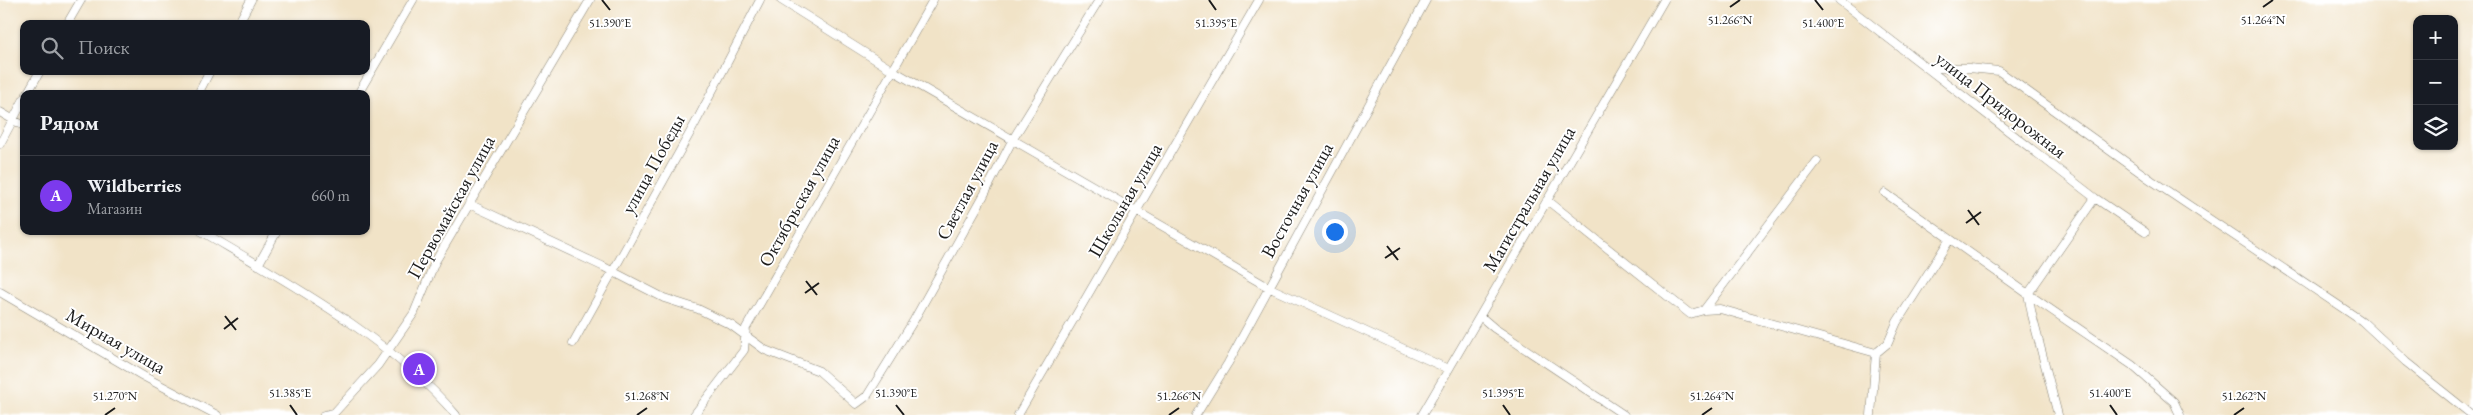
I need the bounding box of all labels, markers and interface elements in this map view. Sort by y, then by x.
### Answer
text: 51.266°N [1708,12,1753,28]
text: 51.264°N [2241,12,2286,28]
text: 51.390°E [589,15,631,31]
text: 51.395°E [1195,15,1237,31]
text: 51.400°E [1802,15,1844,31]
map controls [2413,15,2458,150]
button: + [2413,15,2458,60]
search box [20,20,370,75]
icon: search [38,34,66,62]
text: Поиск [78,35,130,60]
street label: улица Придорожная [1930,46,2072,164]
button: − [2413,60,2458,105]
button: layers [2413,105,2458,150]
text: Рядом [40,109,99,136]
street label: улица Победы [615,110,691,218]
street label: Магистральная улица [1477,121,1581,276]
street label: Первомайская улица [401,130,501,283]
street label: Октябрьская улица [753,131,846,271]
street label: Светлая улица [930,135,1004,244]
street label: Школьная улица [1082,138,1168,262]
street label: Восточная улица [1255,138,1339,262]
text: Wildberries [87,173,181,198]
text: A [50,185,62,206]
text: 660 m [311,185,350,206]
text: Магазин [87,198,142,219]
your location [1322,219,1348,245]
street label: Мирная улица [62,302,171,380]
pin: A [403,350,435,388]
text: 51.385°E [269,385,311,401]
text: 51.390°E [875,385,917,401]
text: 51.395°E [1482,385,1524,401]
text: 51.400°E [2089,385,2131,401]
text: 51.270°N [93,388,138,404]
text: 51.268°N [625,388,670,404]
text: 51.266°N [1157,388,1202,404]
text: 51.264°N [1690,388,1735,404]
text: 51.262°N [2222,388,2267,404]

